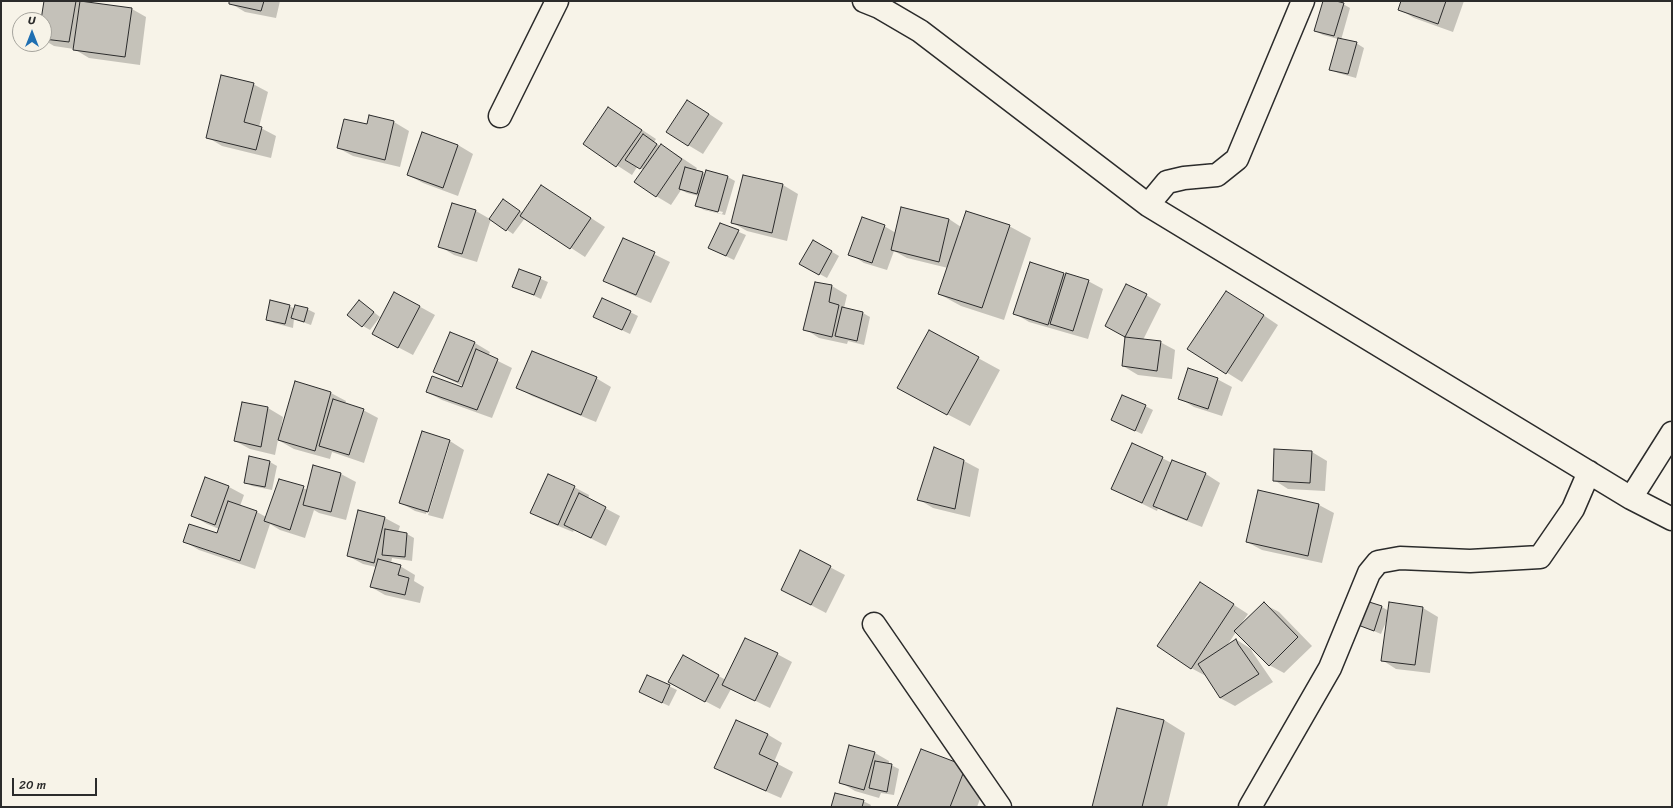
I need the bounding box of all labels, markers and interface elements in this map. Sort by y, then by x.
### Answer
text: U [28,11,36,30]
north arrow [12,12,52,52]
scale bar [14,770,99,796]
text: 20 m [19,774,46,796]

